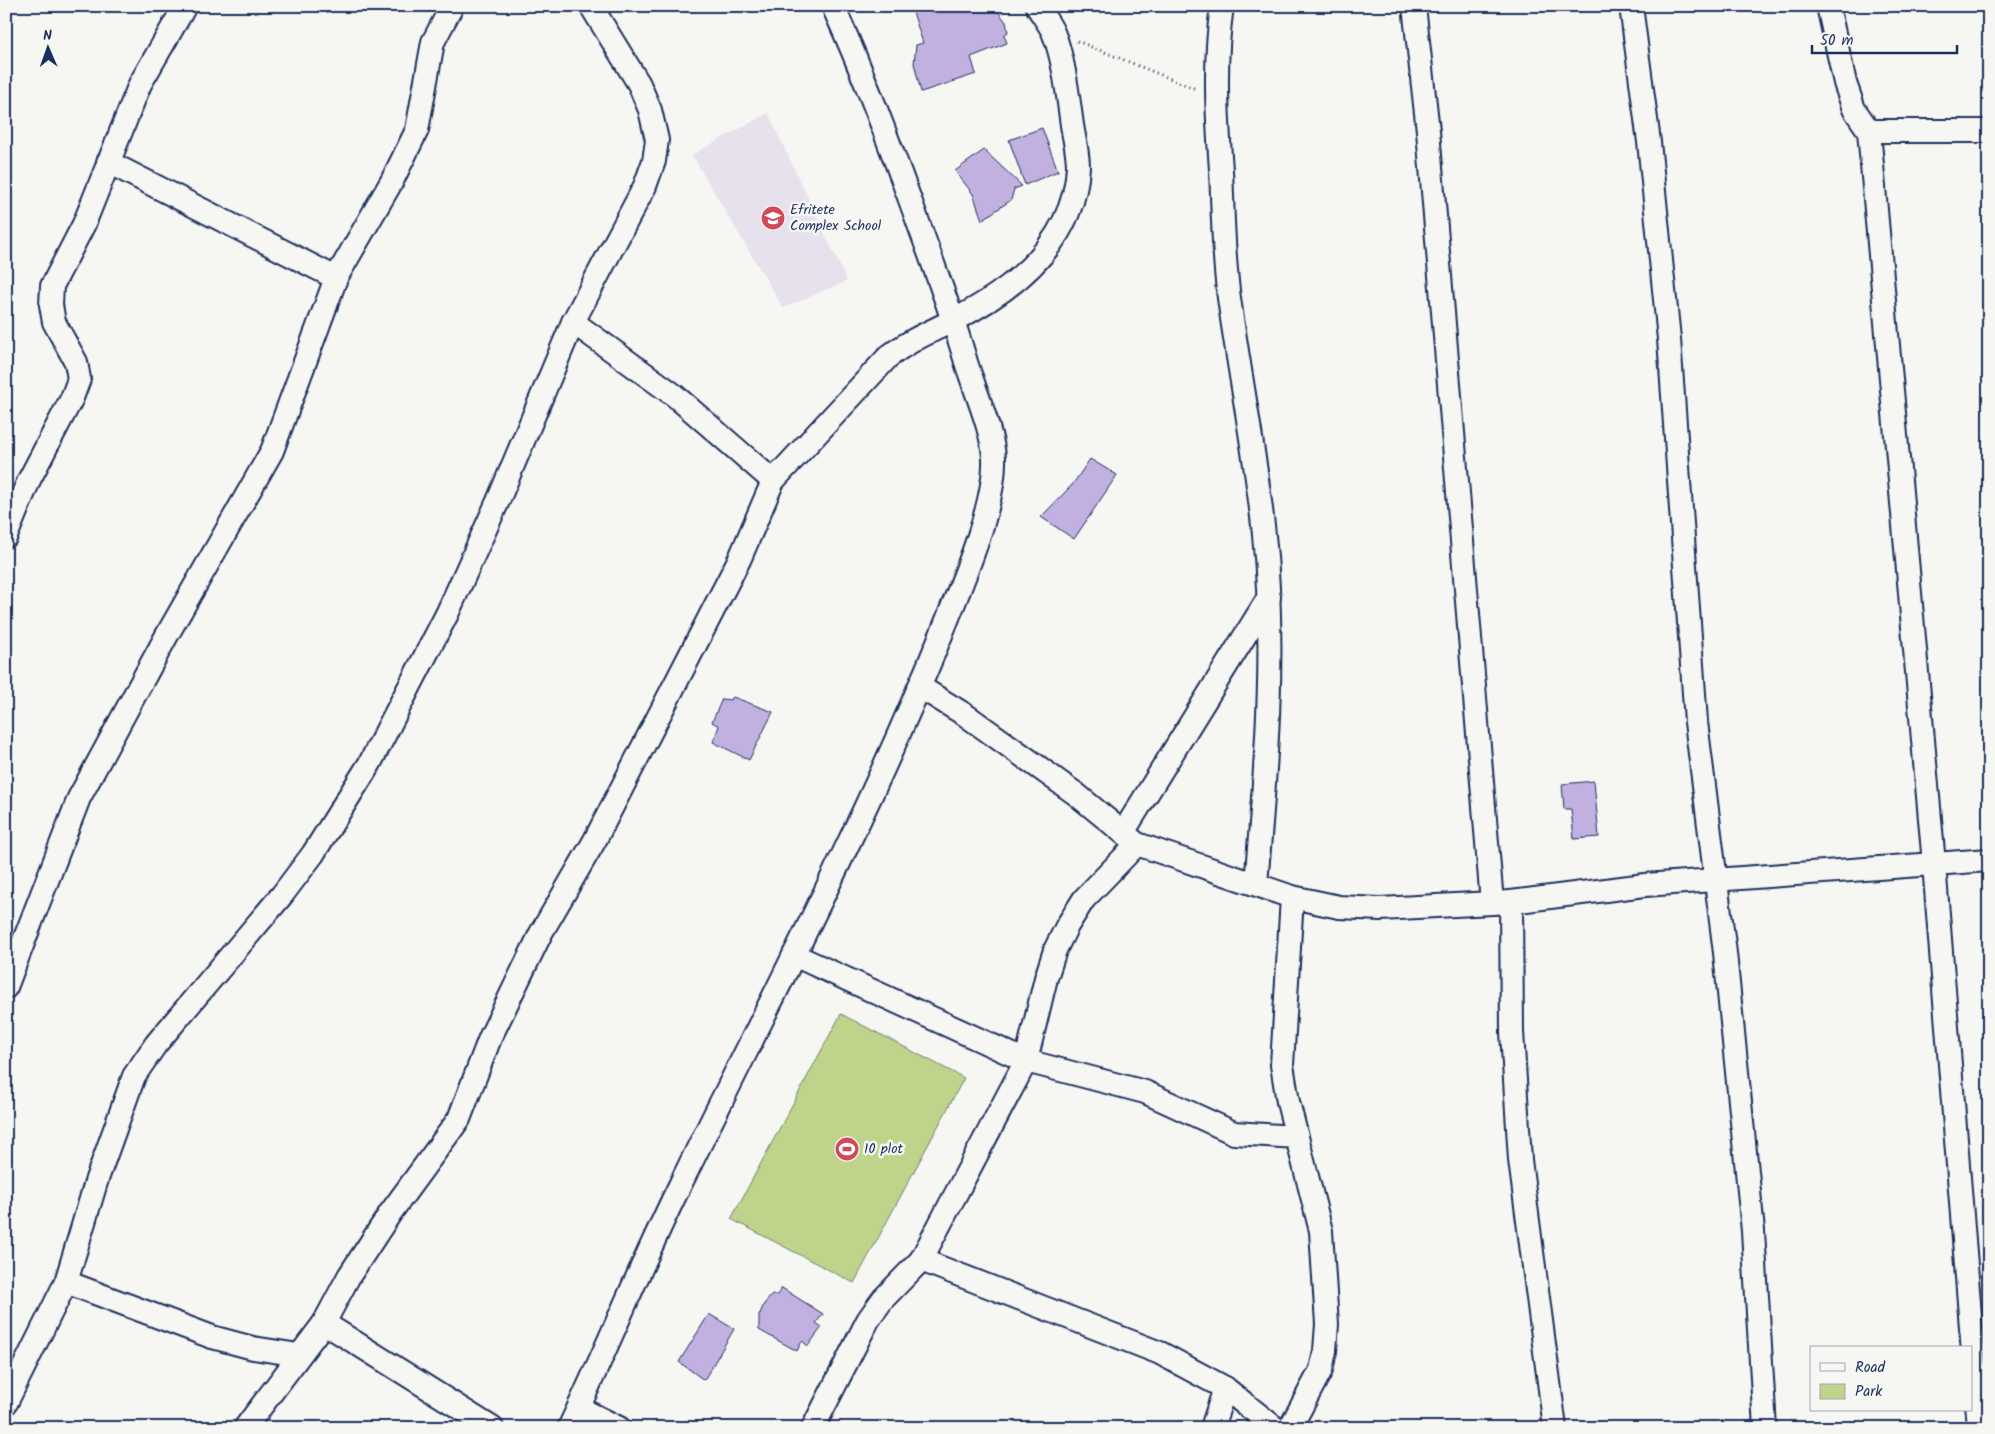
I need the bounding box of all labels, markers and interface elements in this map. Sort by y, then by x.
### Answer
north arrow [22,22,72,72]
scale bar [1812,22,1958,54]
text: N [43,25,53,47]
text: 50 m [1820,29,1854,53]
place label: Efritete Complex School [790,199,882,237]
school or university icon: Efritete Complex School [760,205,786,231]
sports icon: 10 plot [834,1136,860,1162]
place label: 10 plot [864,1138,903,1160]
legend [1810,1346,1972,1412]
text: Road [1855,1356,1886,1380]
text: Park [1855,1380,1883,1404]

